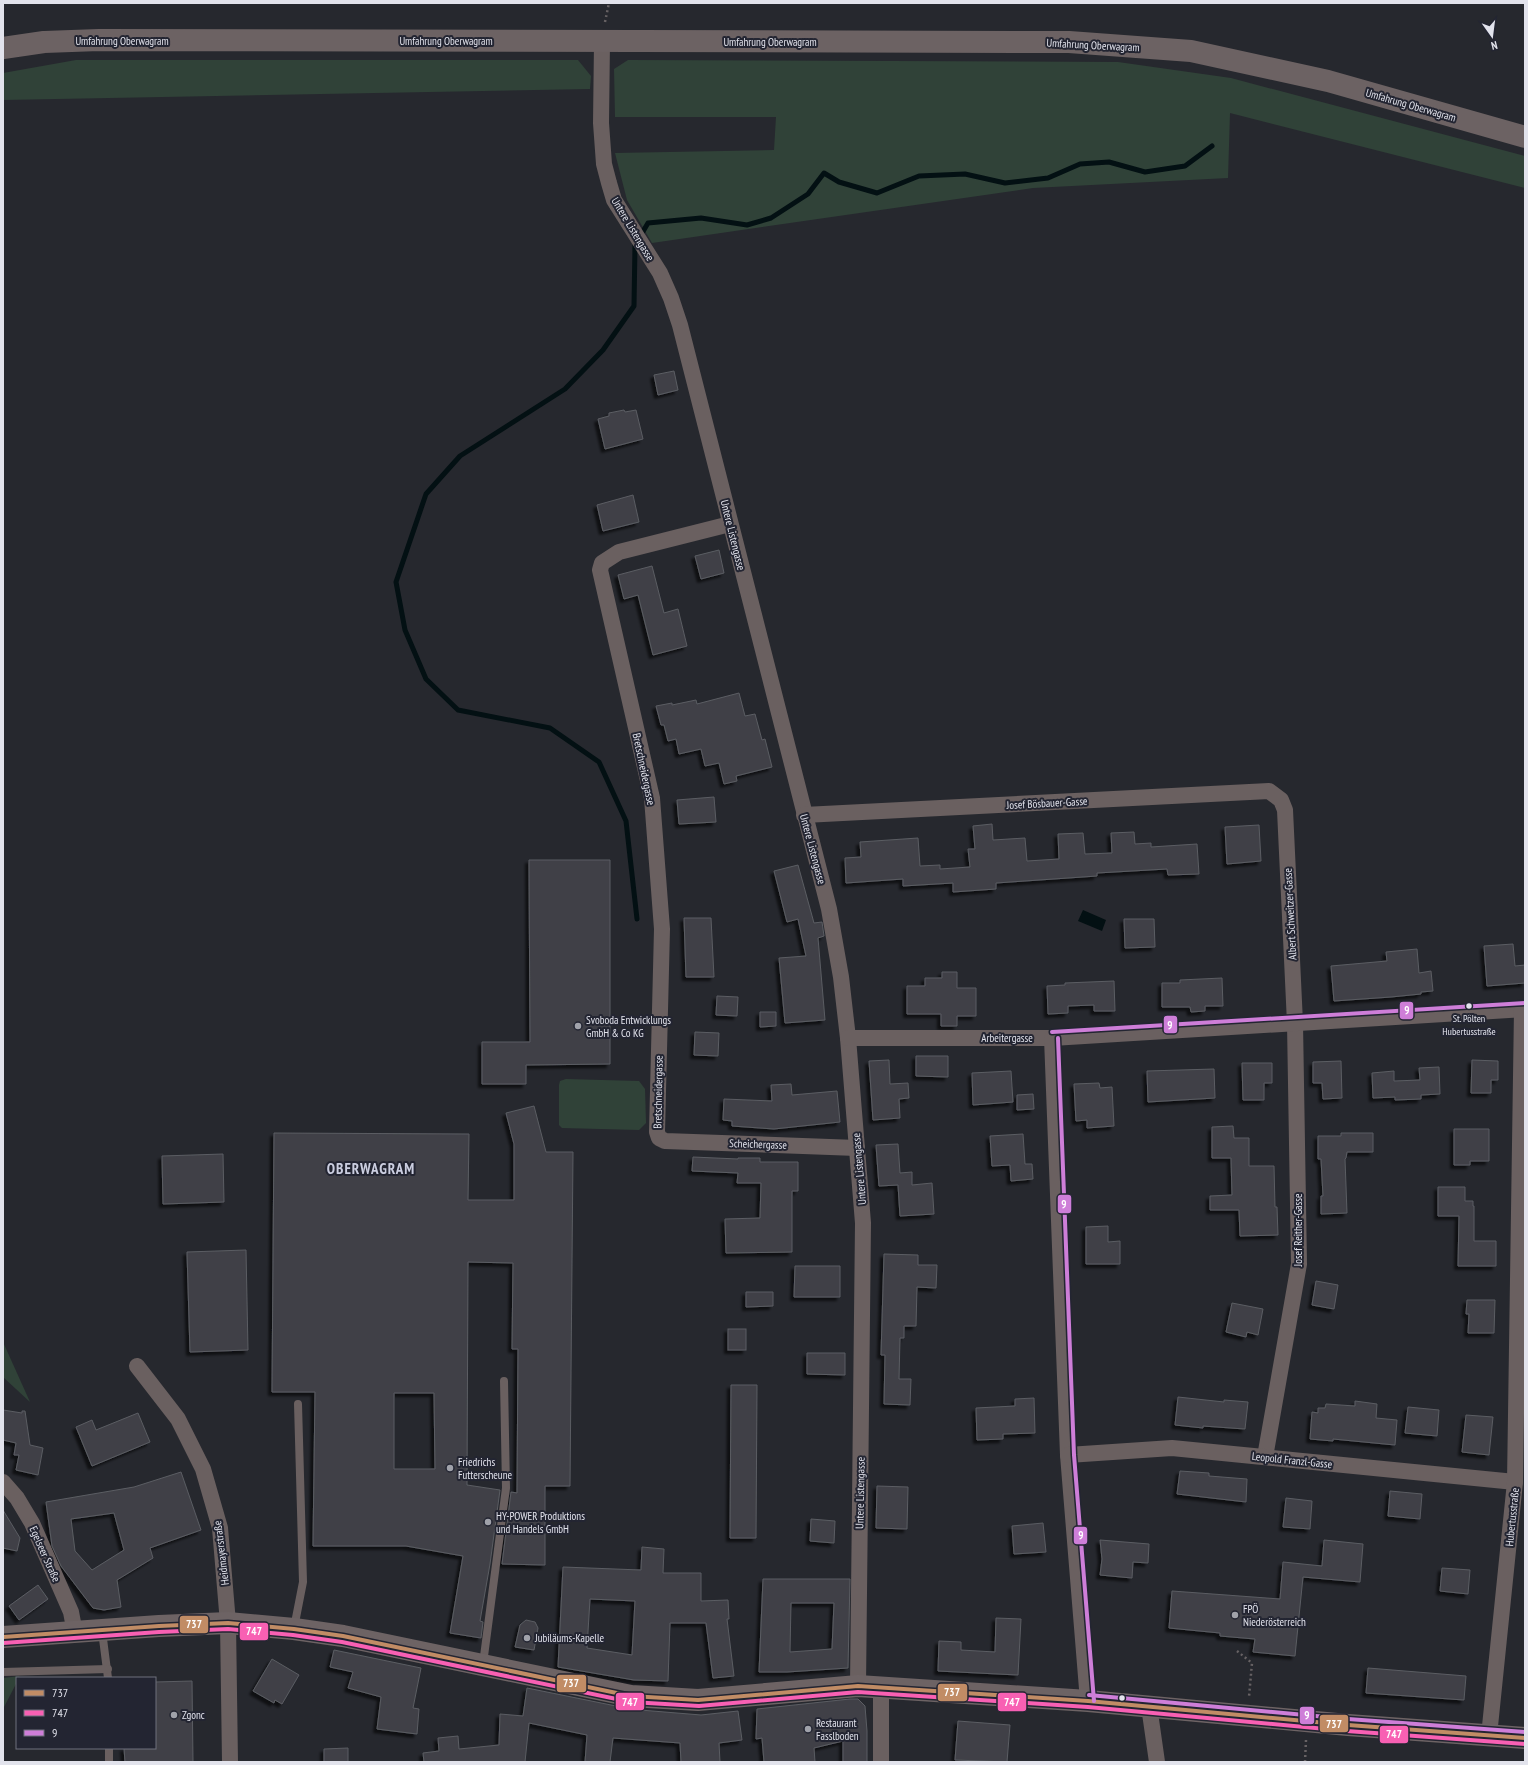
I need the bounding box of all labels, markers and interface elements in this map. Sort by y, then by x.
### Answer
north arrow [1472,16,1512,56]
street label: Umfahrung Oberwagram [75,34,169,48]
street label: Umfahrung Oberwagram [399,34,493,48]
street label: Umfahrung Oberwagram [723,35,817,49]
street label: Umfahrung Oberwagram [1046,36,1140,54]
text: N [1490,38,1499,53]
street label: Umfahrung Oberwagram [1364,85,1458,125]
street label: Untere Listengasse [608,195,658,264]
street label: Untere Listengasse [717,498,749,572]
street label: Bretschneidergasse [630,732,659,807]
street label: Josef Bösbauer-Gasse [1005,794,1088,812]
street label: Untere Listengasse [797,812,829,886]
street label: Albert Schweitzer-Gasse [1281,867,1299,960]
line badge: 9 [1399,1001,1414,1020]
marker: St. Pölten Hubertusstraße [1464,1001,1474,1011]
text: 9 [1404,1003,1410,1017]
place label: St. Pölten Hubertusstraße [1442,1012,1496,1038]
place label: Svoboda Entwicklungs GmbH & Co KG [586,1013,671,1040]
line badge: 9 [1163,1015,1178,1034]
text: 9 [1167,1018,1173,1032]
marker: Svoboda Entwicklungs GmbH & Co KG [573,1021,583,1031]
street label: Arbeitergasse [981,1031,1033,1045]
street label: Bretschneidergasse [650,1055,666,1129]
street label: Untere Listengasse [849,1132,869,1205]
street label: Scheichergasse [729,1136,788,1152]
district label: OBERWAGRAM [327,1159,415,1178]
street label: Josef Reither-Gasse [1291,1193,1305,1268]
line badge: 9 [1057,1194,1072,1214]
text: 9 [1061,1197,1067,1211]
street label: Leopold Franzl-Gasse [1251,1449,1333,1471]
place label: Friedrichs Futterscheune [458,1455,512,1482]
street label: Untere Listengasse [852,1456,868,1529]
marker: Friedrichs Futterscheune [445,1463,455,1473]
street label: Hubertusstraße [1502,1487,1522,1547]
place label: HY-POWER Produktions und Handels GmbH [496,1509,585,1536]
marker: HY-POWER Produktions und Handels GmbH [483,1517,493,1527]
street label: Heidmayerstraße [210,1519,232,1586]
street label: Egelseer Straße [26,1524,64,1585]
line badge: 9 [1073,1526,1088,1545]
text: 9 [1078,1528,1084,1542]
place label: FPÖ Niederösterreich [1243,1602,1306,1629]
marker: FPÖ Niederösterreich [1230,1610,1240,1620]
line badge: 737 [179,1615,209,1634]
text: 737 [186,1617,202,1631]
line badge: 747 [239,1622,269,1641]
text: 747 [246,1624,262,1638]
place label: Jubiläums-Kapelle [534,1631,604,1645]
marker: Jubiläums-Kapelle [522,1633,532,1643]
line badge: 737 [556,1674,587,1693]
text: 737 [563,1676,579,1690]
legend [16,1677,156,1749]
line badge: 737 [937,1683,968,1702]
text: 737 [52,1685,68,1700]
text: 737 [944,1685,960,1699]
line badge: 747 [615,1692,645,1711]
line badge: 747 [997,1692,1027,1712]
unlabelled marker [1117,1693,1127,1703]
text: 747 [622,1695,638,1709]
text: 747 [1004,1695,1020,1709]
text: 747 [52,1705,68,1720]
line badge: 9 [1299,1706,1315,1725]
place label: Zgonc [182,1708,205,1722]
text: 9 [1304,1708,1310,1722]
marker: Zgonc [169,1710,179,1720]
line badge: 737 [1319,1714,1349,1733]
place label: Restaurant Fasslboden [816,1716,859,1743]
text: 737 [1326,1717,1342,1731]
marker: Restaurant Fasslboden [803,1724,813,1734]
text: 9 [52,1725,57,1740]
line badge: 747 [1379,1725,1409,1744]
text: 747 [1386,1727,1402,1741]

